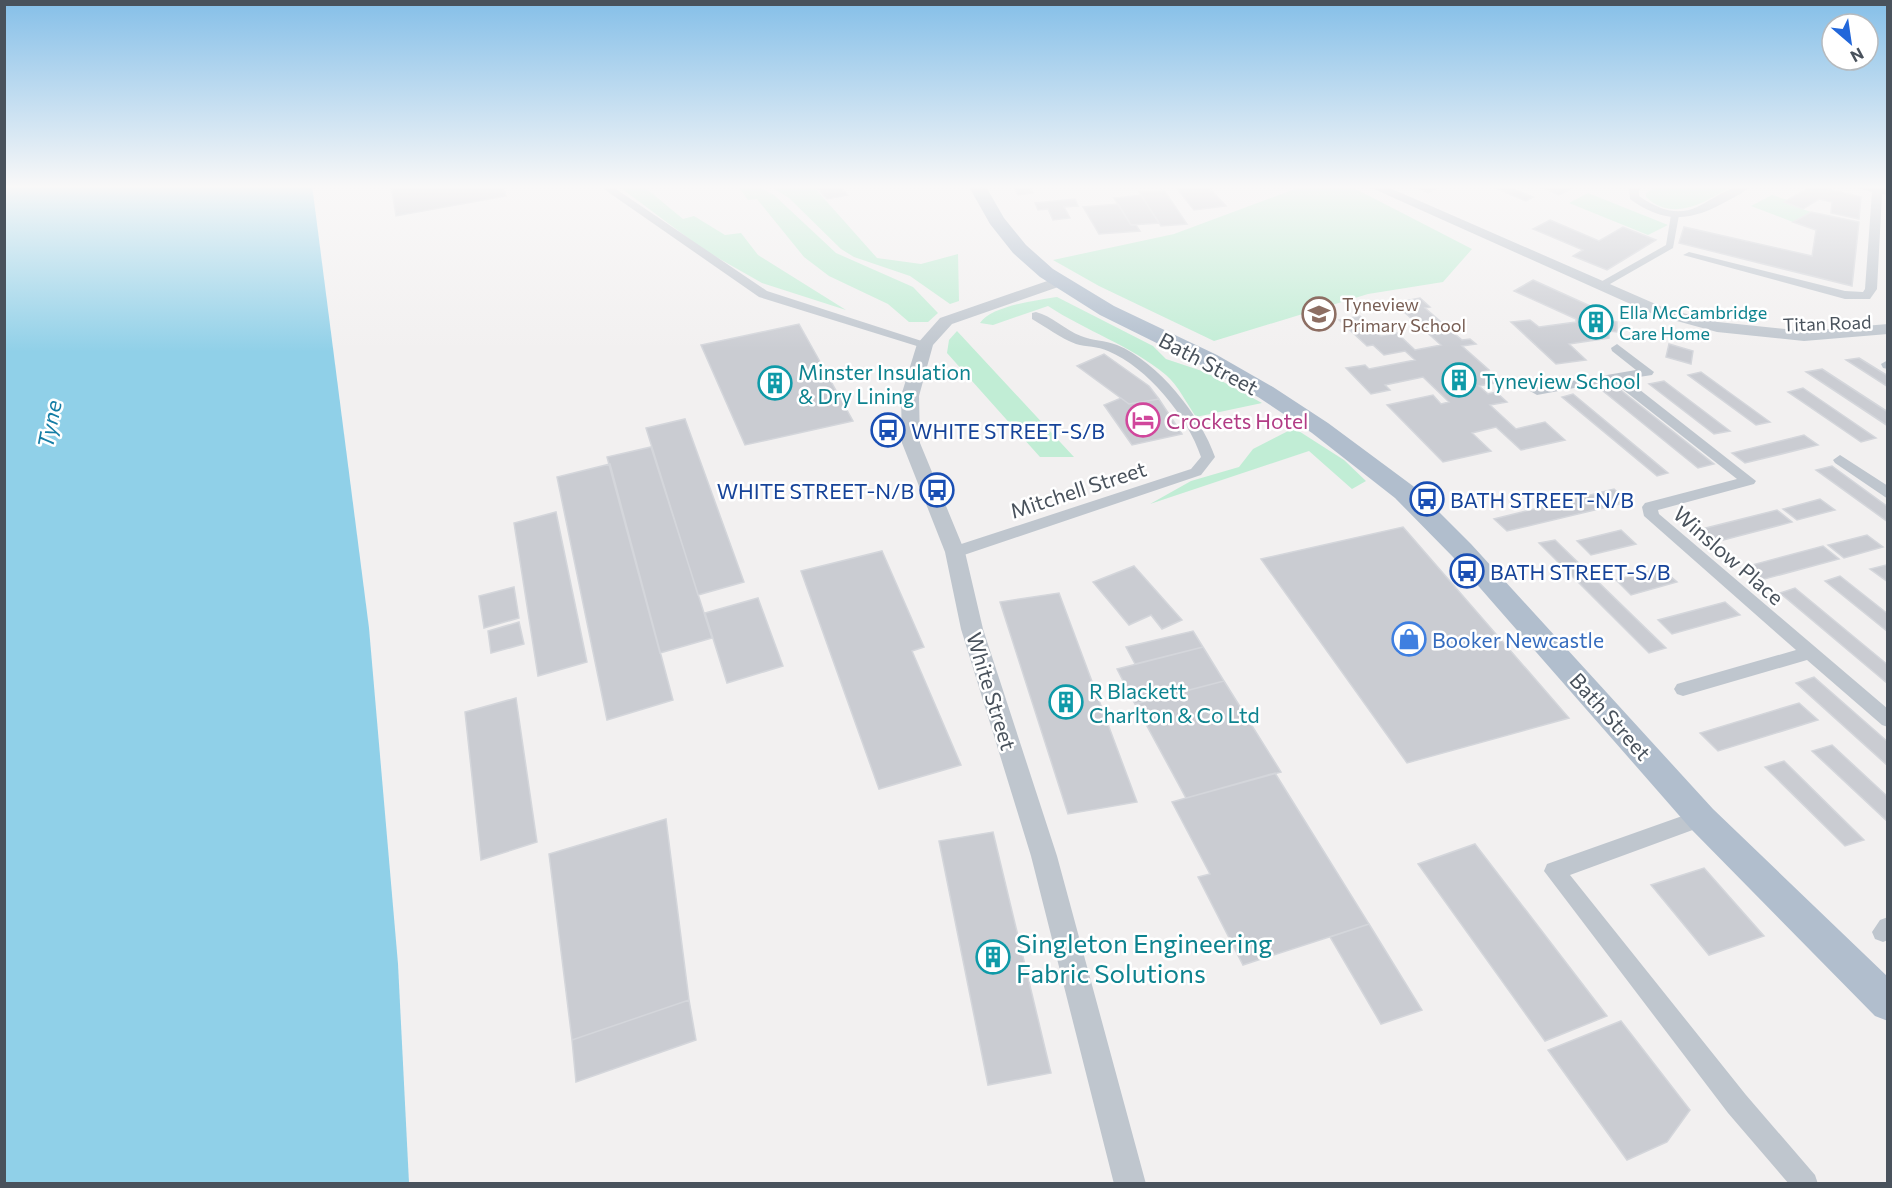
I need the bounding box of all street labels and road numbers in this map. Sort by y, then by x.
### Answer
street label: Titan Road [1782,310,1872,336]
street label: Bath Street [1155,326,1263,400]
street label: Mitchell Street [1007,455,1149,523]
street label: Winslow Place [1669,500,1789,610]
street label: White Street [962,629,1022,753]
street label: Bath Street [1565,667,1657,765]

